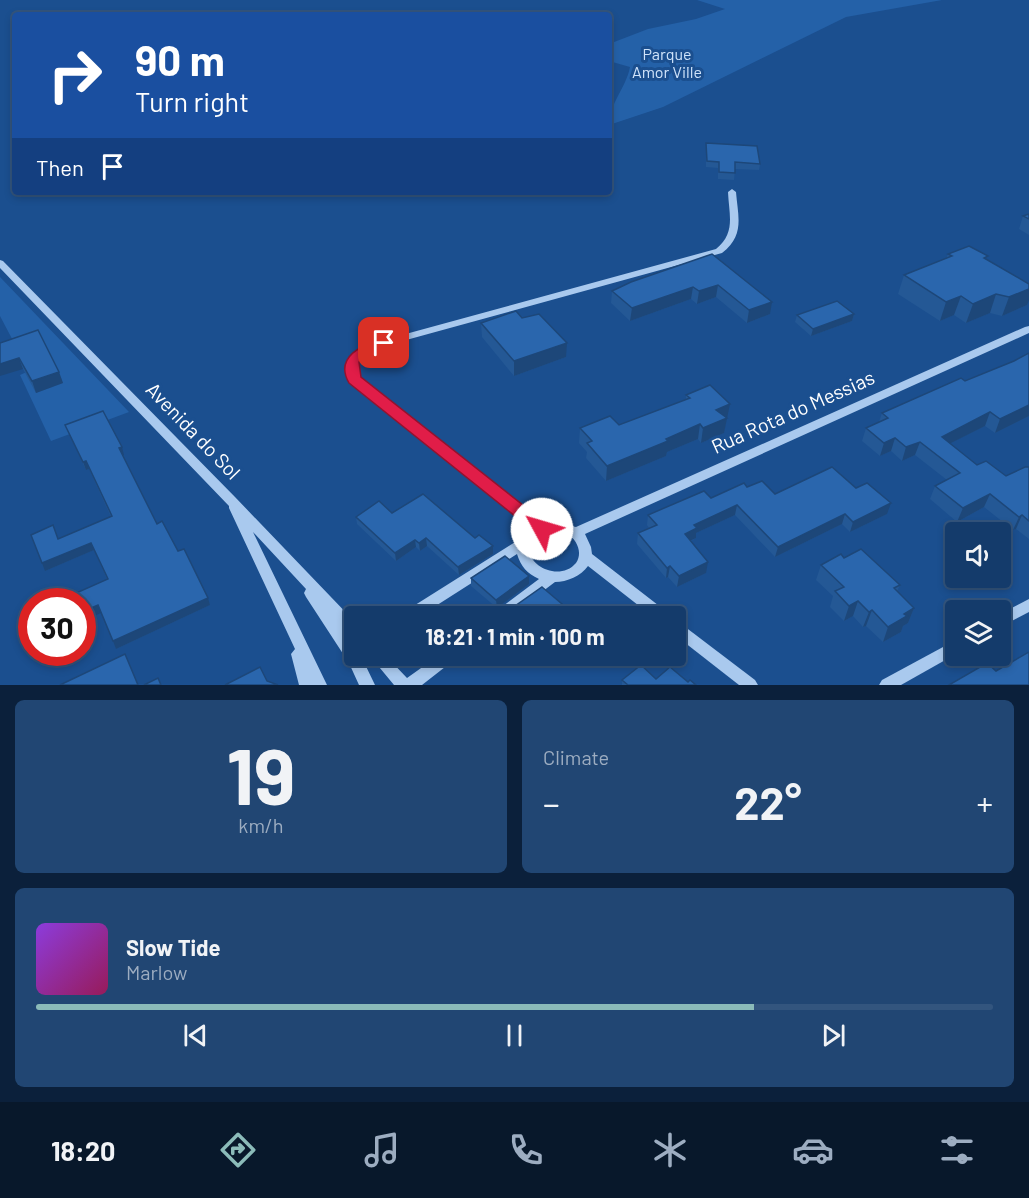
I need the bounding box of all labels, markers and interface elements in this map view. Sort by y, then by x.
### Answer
text: 90 m [135,34,225,84]
icon: right [36,36,114,114]
park label: Parque Amor Ville [632,44,702,81]
text: Turn right [135,85,249,117]
icon: arrive [96,150,129,183]
text: Then [36,154,84,180]
pin [358,317,409,368]
icon: arrive [367,326,400,359]
street label: Rua Rota do Messias [707,364,878,458]
street label: Avenida do Sol [142,377,246,484]
position arrow [510,497,574,561]
map controls [945,522,1011,666]
button: sound [945,522,1011,588]
speed limit sign: 30 [18,588,96,666]
button: layers [945,600,1011,666]
text: 18:21 · 1 min · 100 m [425,623,605,649]
text: 19 [226,727,296,821]
text: Climate [543,745,609,769]
text: 22° [734,775,802,829]
text: − [543,783,560,823]
text: + [976,783,993,823]
text: km/h [238,813,284,837]
text: Slow Tide [126,934,221,960]
text: Marlow [126,960,187,984]
icon: previous [179,1019,212,1052]
icon: pause [498,1019,531,1052]
icon: next [817,1019,850,1052]
icon: directions [217,1129,259,1171]
icon: music [361,1129,403,1171]
icon: phone [505,1129,547,1171]
icon: climate [649,1129,691,1171]
icon: car [792,1129,834,1171]
icon: filters [936,1129,978,1171]
text: 18:20 [51,1134,115,1166]

